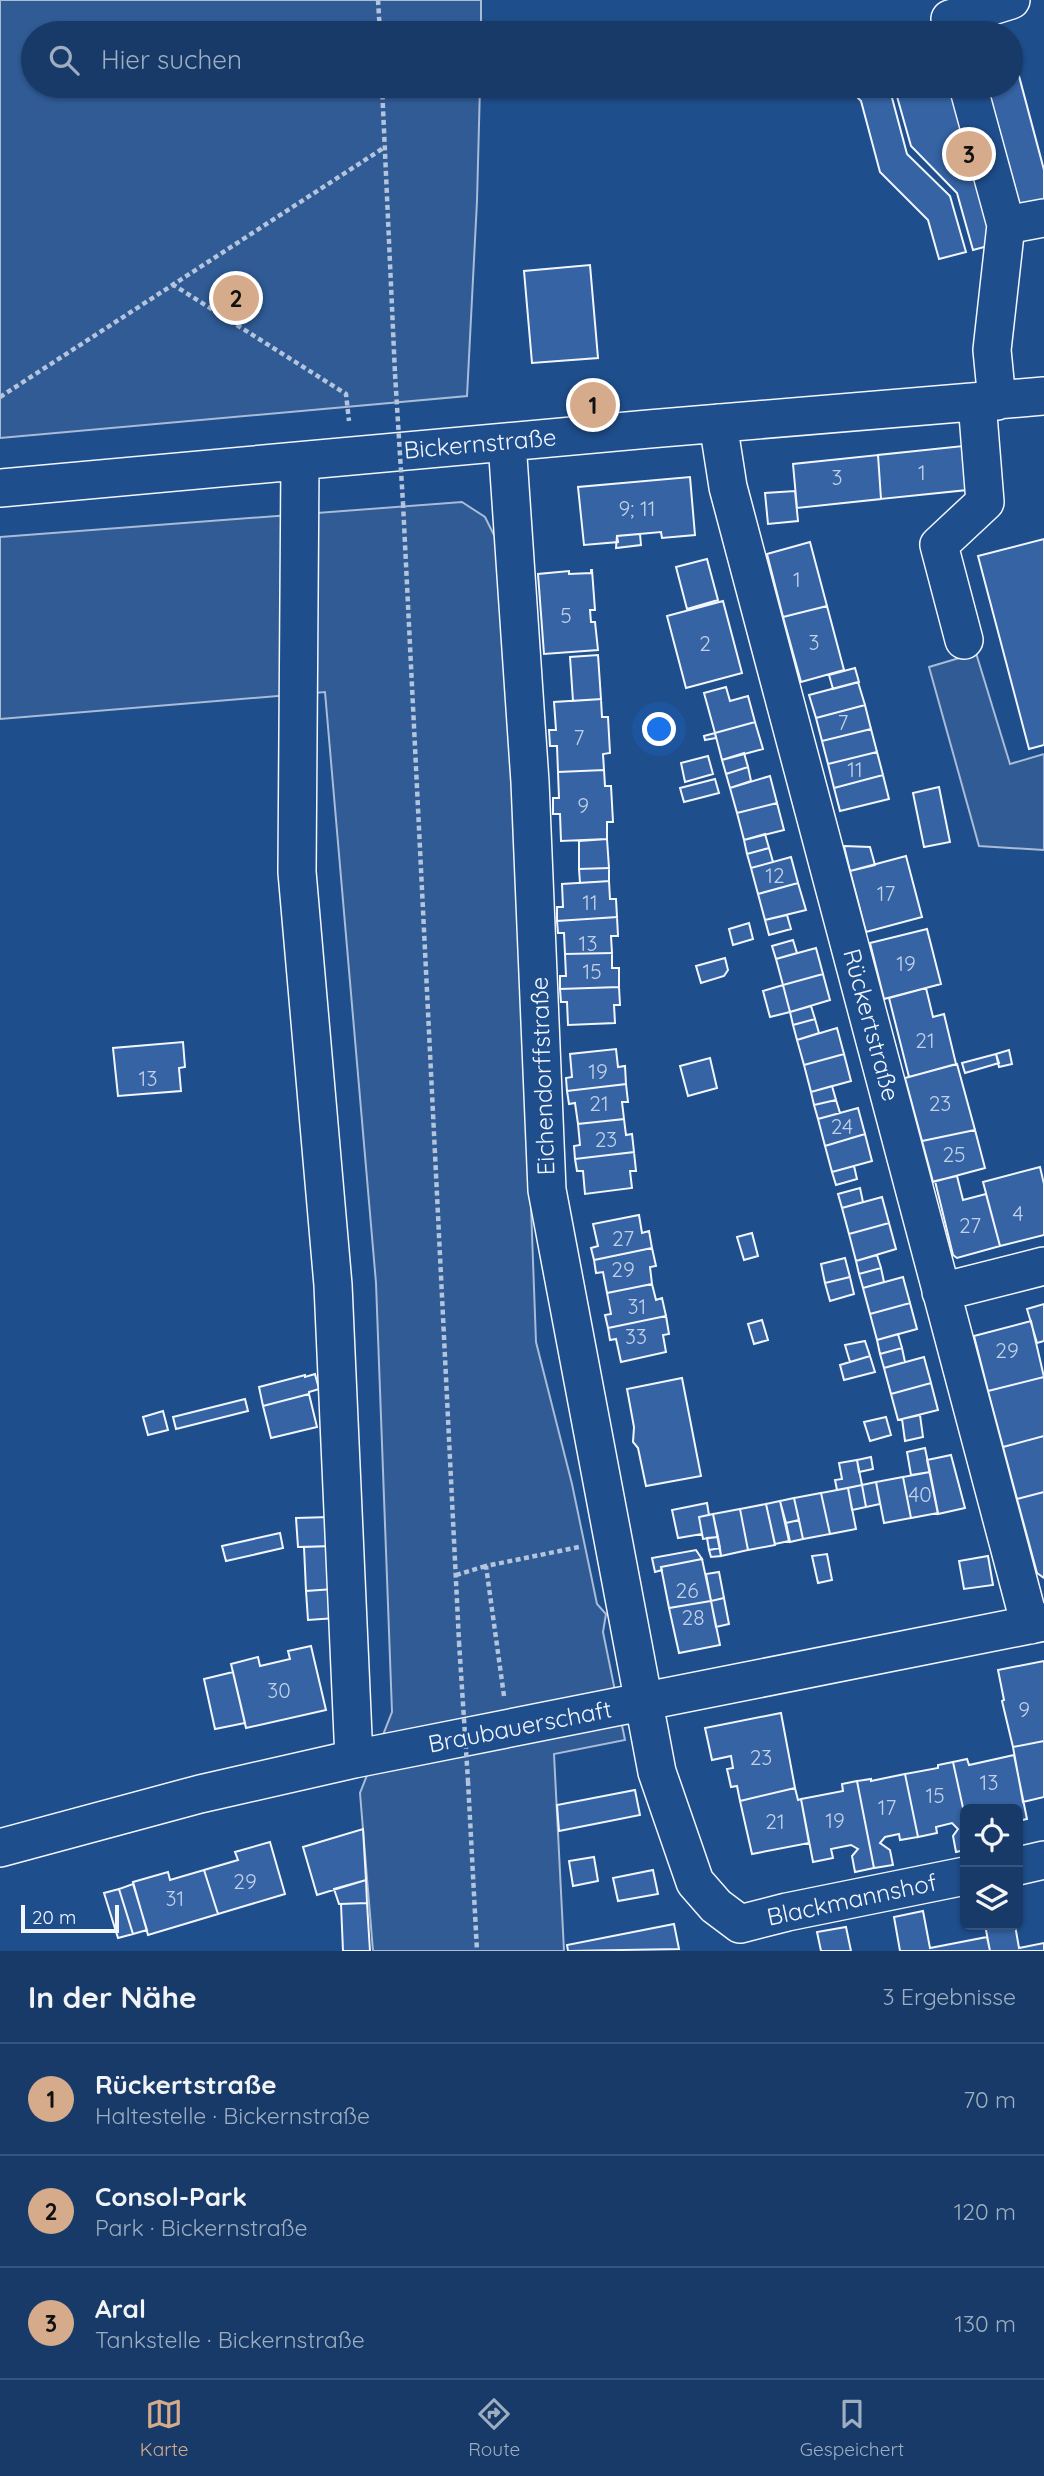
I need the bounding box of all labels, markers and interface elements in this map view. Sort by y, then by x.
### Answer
search box [21,21,1023,98]
icon: search [45,41,83,79]
text: Hier suchen [101,43,242,76]
pin: 3 [946,128,992,180]
pin: 2 [213,272,259,324]
pin: 1 [570,379,616,431]
street label: Bickernstraße [402,421,558,465]
house number: 1 [918,459,926,485]
house number: 3 [831,464,843,490]
house number: 9; 11 [618,495,656,521]
house number: 1 [793,566,801,592]
house number: 5 [560,602,572,628]
house number: 3 [808,629,820,655]
house number: 2 [699,630,711,656]
house number: 7 [838,709,849,735]
your location [642,712,676,746]
house number: 7 [574,724,585,750]
house number: 11 [847,756,863,782]
house number: 9 [577,792,589,818]
house number: 12 [765,862,785,888]
house number: 17 [877,880,895,906]
house number: 11 [582,889,598,915]
house number: 13 [579,930,597,956]
street label: Rückertstraße [837,945,907,1104]
house number: 19 [896,950,916,976]
house number: 15 [582,958,602,984]
street label: Eichendorffstraße [524,976,560,1176]
house number: 21 [915,1027,935,1053]
house number: 19 [588,1058,608,1084]
house number: 13 [139,1065,157,1091]
house number: 21 [589,1090,609,1116]
house number: 23 [929,1090,951,1116]
house number: 24 [831,1113,853,1139]
house number: 23 [595,1126,617,1152]
house number: 25 [942,1141,966,1167]
house number: 4 [1012,1200,1024,1226]
house number: 27 [959,1212,981,1238]
house number: 27 [612,1225,634,1251]
house number: 29 [611,1256,635,1282]
house number: 31 [628,1293,646,1319]
house number: 33 [625,1323,647,1349]
house number: 29 [995,1337,1019,1363]
house number: 40 [908,1481,932,1507]
house number: 26 [676,1577,698,1603]
house number: 28 [682,1604,704,1630]
house number: 30 [267,1677,291,1703]
street label: Braubauerschaft [425,1693,614,1759]
house number: 9 [1018,1696,1030,1722]
house number: 23 [750,1744,772,1770]
house number: 13 [980,1769,998,1795]
house number: 15 [925,1782,945,1808]
house number: 17 [878,1794,896,1820]
map controls [960,1804,1023,1930]
button: locate [960,1804,1023,1867]
house number: 19 [825,1807,845,1833]
house number: 21 [765,1808,785,1834]
street label: Blackmannshof [764,1866,940,1932]
button: layers [960,1867,1023,1930]
house number: 29 [233,1868,257,1894]
house number: 31 [166,1885,184,1911]
scale bar [21,1902,119,1934]
text: 20 m [32,1905,76,1929]
text: In der Nähe [28,1978,197,2016]
text: 3 Ergebnisse [882,1982,1016,2011]
text: Rückertstraße [95,2068,277,2101]
text: 1 [47,2085,55,2114]
text: 70 m [963,2085,1016,2114]
text: Haltestelle · Bickernstraße [95,2101,370,2130]
text: Consol-Park [95,2180,247,2213]
text: 2 [44,2197,58,2226]
text: 120 m [954,2197,1016,2226]
text: Park · Bickernstraße [95,2213,308,2242]
text: Aral [95,2292,146,2325]
text: 3 [45,2309,57,2338]
text: 130 m [954,2309,1016,2338]
text: Tankstelle · Bickernstraße [95,2325,365,2354]
tab: Karte [140,2395,189,2461]
tab: Route [468,2395,520,2461]
tab: Gespeichert [800,2395,904,2461]

